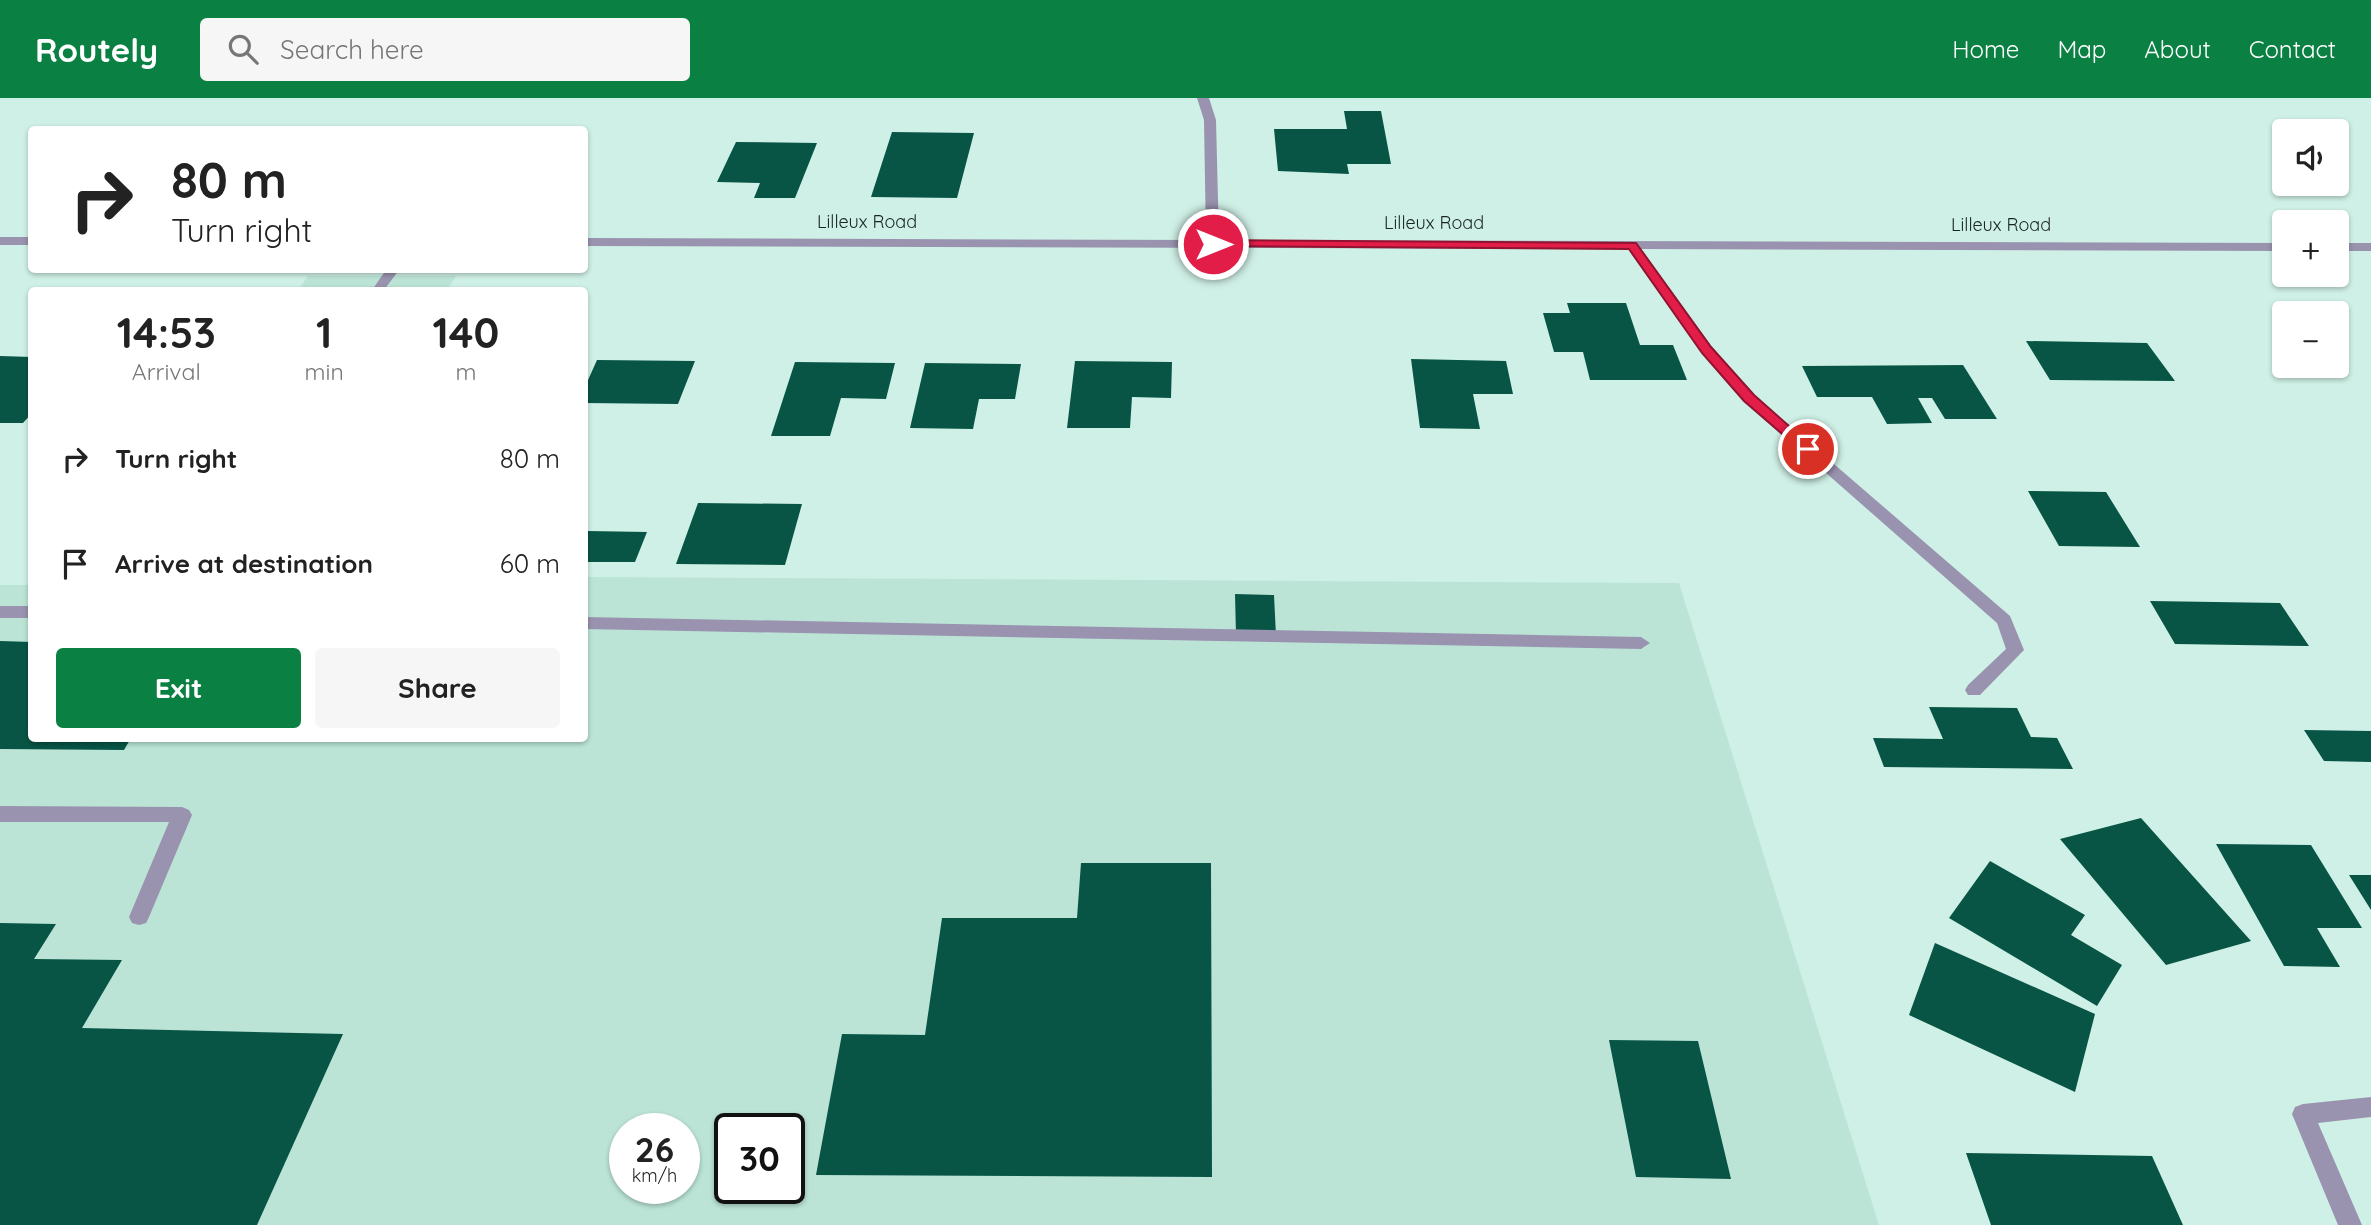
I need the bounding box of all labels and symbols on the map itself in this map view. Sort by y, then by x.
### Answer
position arrow [1176,207,1250,281]
street label: Lilleux Road [817,210,917,233]
street label: Lilleux Road [1384,211,1484,234]
street label: Lilleux Road [1951,213,2051,236]
pin [1778,419,1838,479]
speed limit sign: 30 [714,1113,805,1204]

